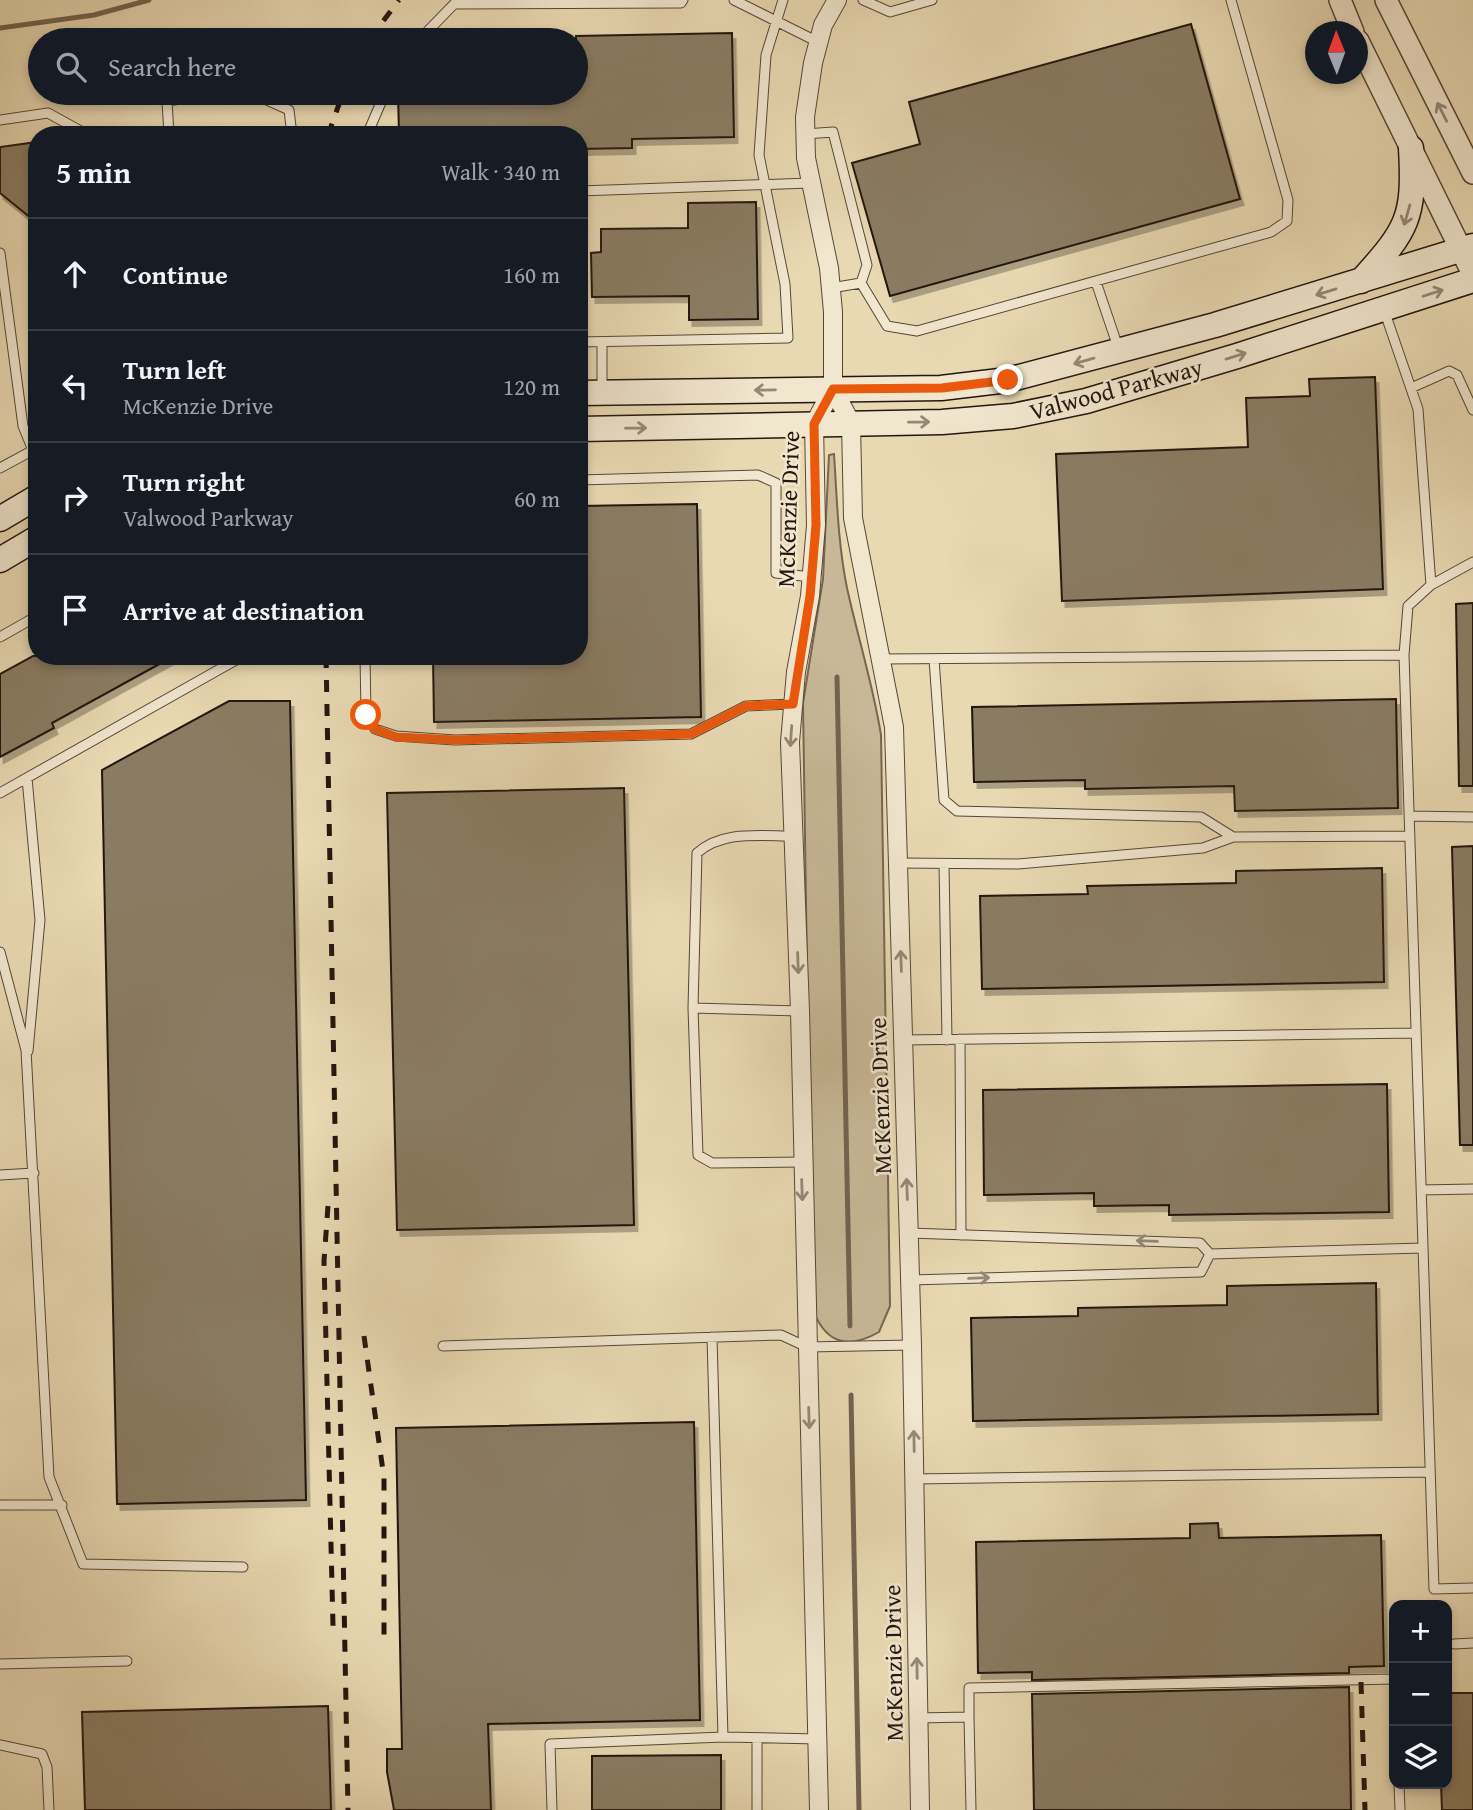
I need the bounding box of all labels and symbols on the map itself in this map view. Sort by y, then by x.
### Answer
north arrow [1305,21,1368,84]
one-way arrow [1435,102,1449,123]
one-way arrow [1400,203,1413,226]
one-way arrow [1315,286,1337,299]
one-way arrow [1421,286,1443,298]
street label: Valwood Parkway [1026,349,1207,429]
one-way arrow [1225,349,1247,362]
one-way arrow [1073,356,1095,369]
route end [992,364,1023,395]
one-way arrow [754,383,777,397]
one-way arrow [907,416,930,429]
one-way arrow [624,421,647,435]
street label: McKenzie Drive [768,430,808,588]
route start [350,699,381,730]
one-way arrow [784,724,797,747]
one-way arrow [894,950,907,973]
one-way arrow [791,951,804,974]
street label: McKenzie Drive [860,1017,900,1175]
one-way arrow [901,1178,914,1201]
one-way arrow [796,1179,809,1202]
one-way arrow [1136,1234,1159,1248]
one-way arrow [967,1272,990,1285]
one-way arrow [802,1406,816,1429]
one-way arrow [907,1430,920,1453]
street label: McKenzie Drive [874,1584,912,1742]
one-way arrow [911,1657,924,1680]

